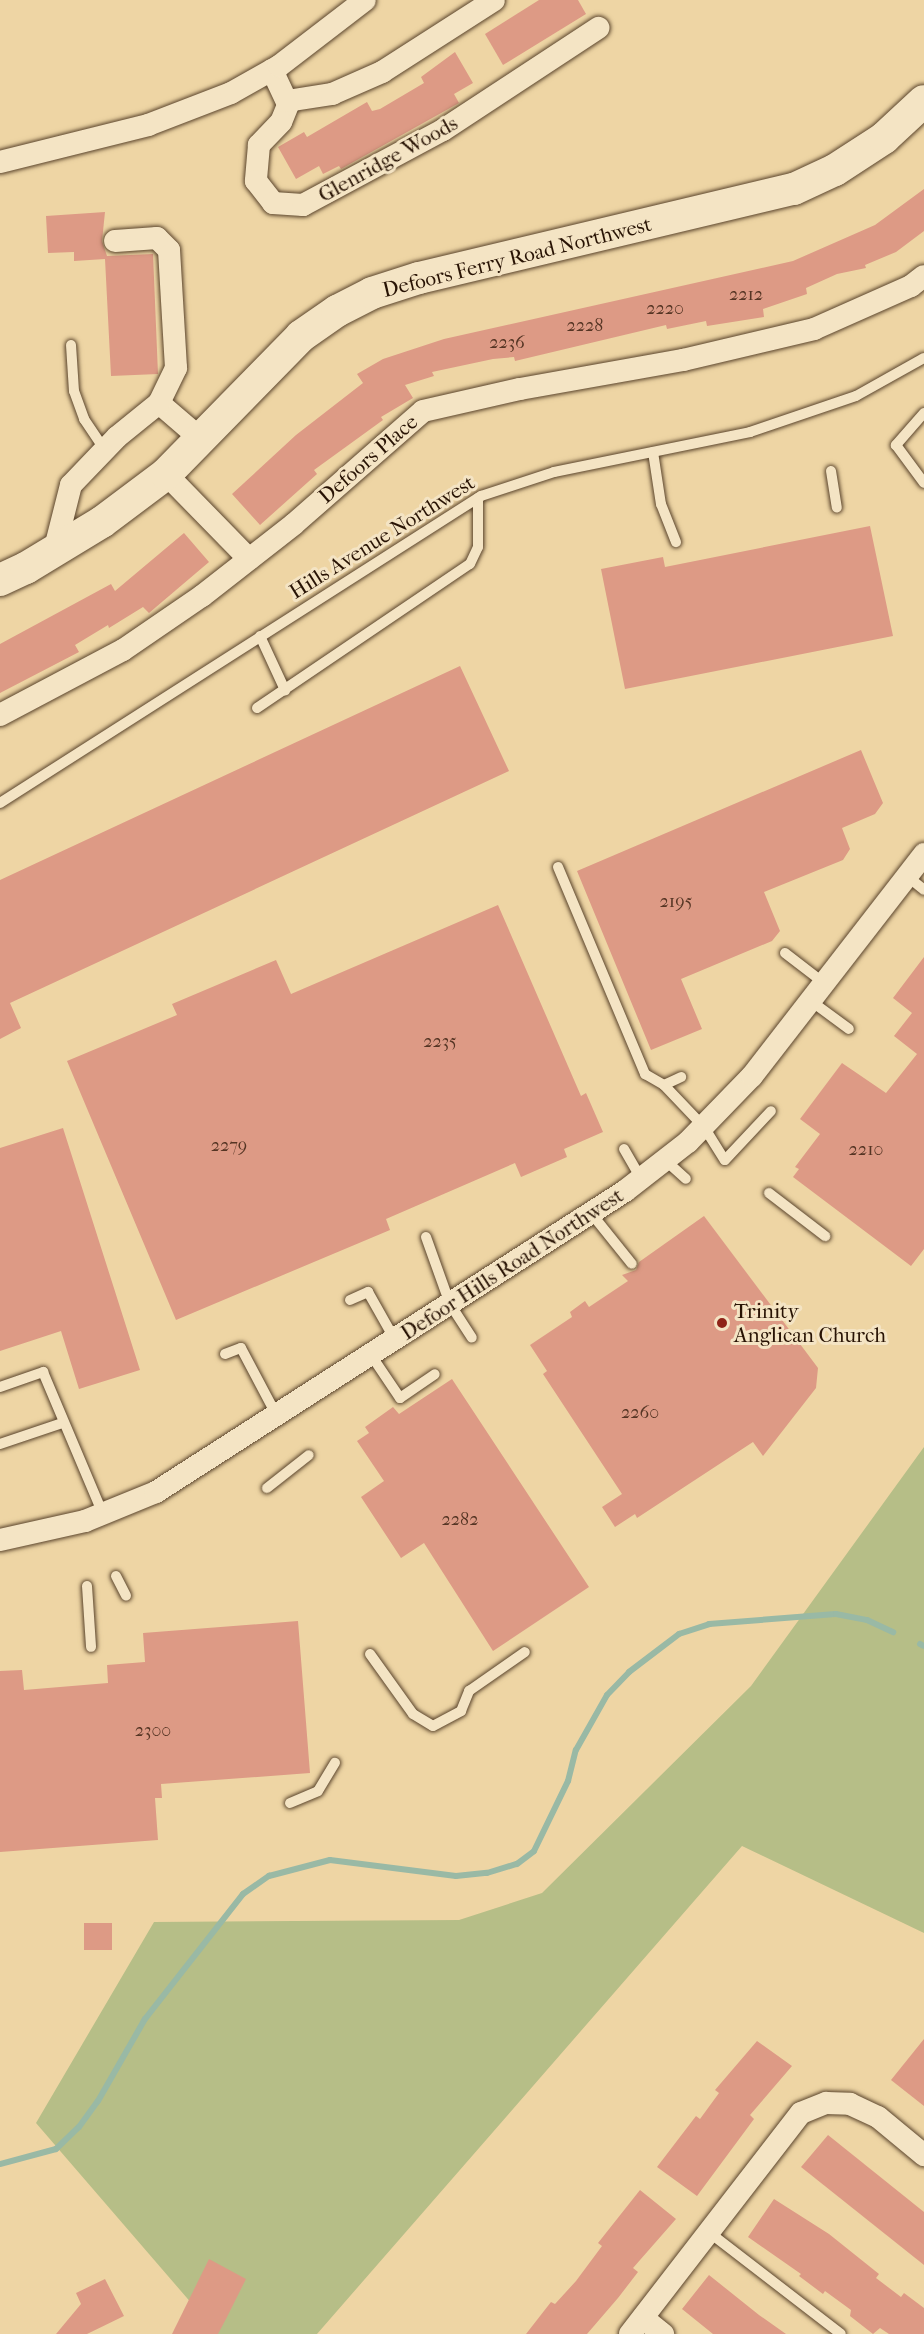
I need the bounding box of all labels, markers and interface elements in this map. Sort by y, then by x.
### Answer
street label: Glenridge Woods [314,110,462,208]
street label: Defoors Ferry Road Northwest [380,211,654,303]
house number: 2212 [729,284,763,306]
house number: 2220 [646,298,684,320]
house number: 2228 [567,315,603,337]
house number: 2236 [489,332,525,354]
street label: Defoors Place [313,409,423,509]
street label: Hills Avenue Northwest [285,470,479,604]
house number: 2195 [660,891,692,913]
house number: 2235 [423,1031,457,1053]
house number: 2279 [211,1135,247,1157]
house number: 2210 [849,1139,883,1161]
street label: Defoor Hills Road Northwest [396,1183,628,1345]
place label: Trinity Anglican Church [734,1298,886,1348]
marker: Trinity Anglican Church [715,1316,729,1330]
house number: 2260 [621,1402,659,1424]
house number: 2282 [442,1509,478,1531]
house number: 2300 [135,1720,171,1742]

